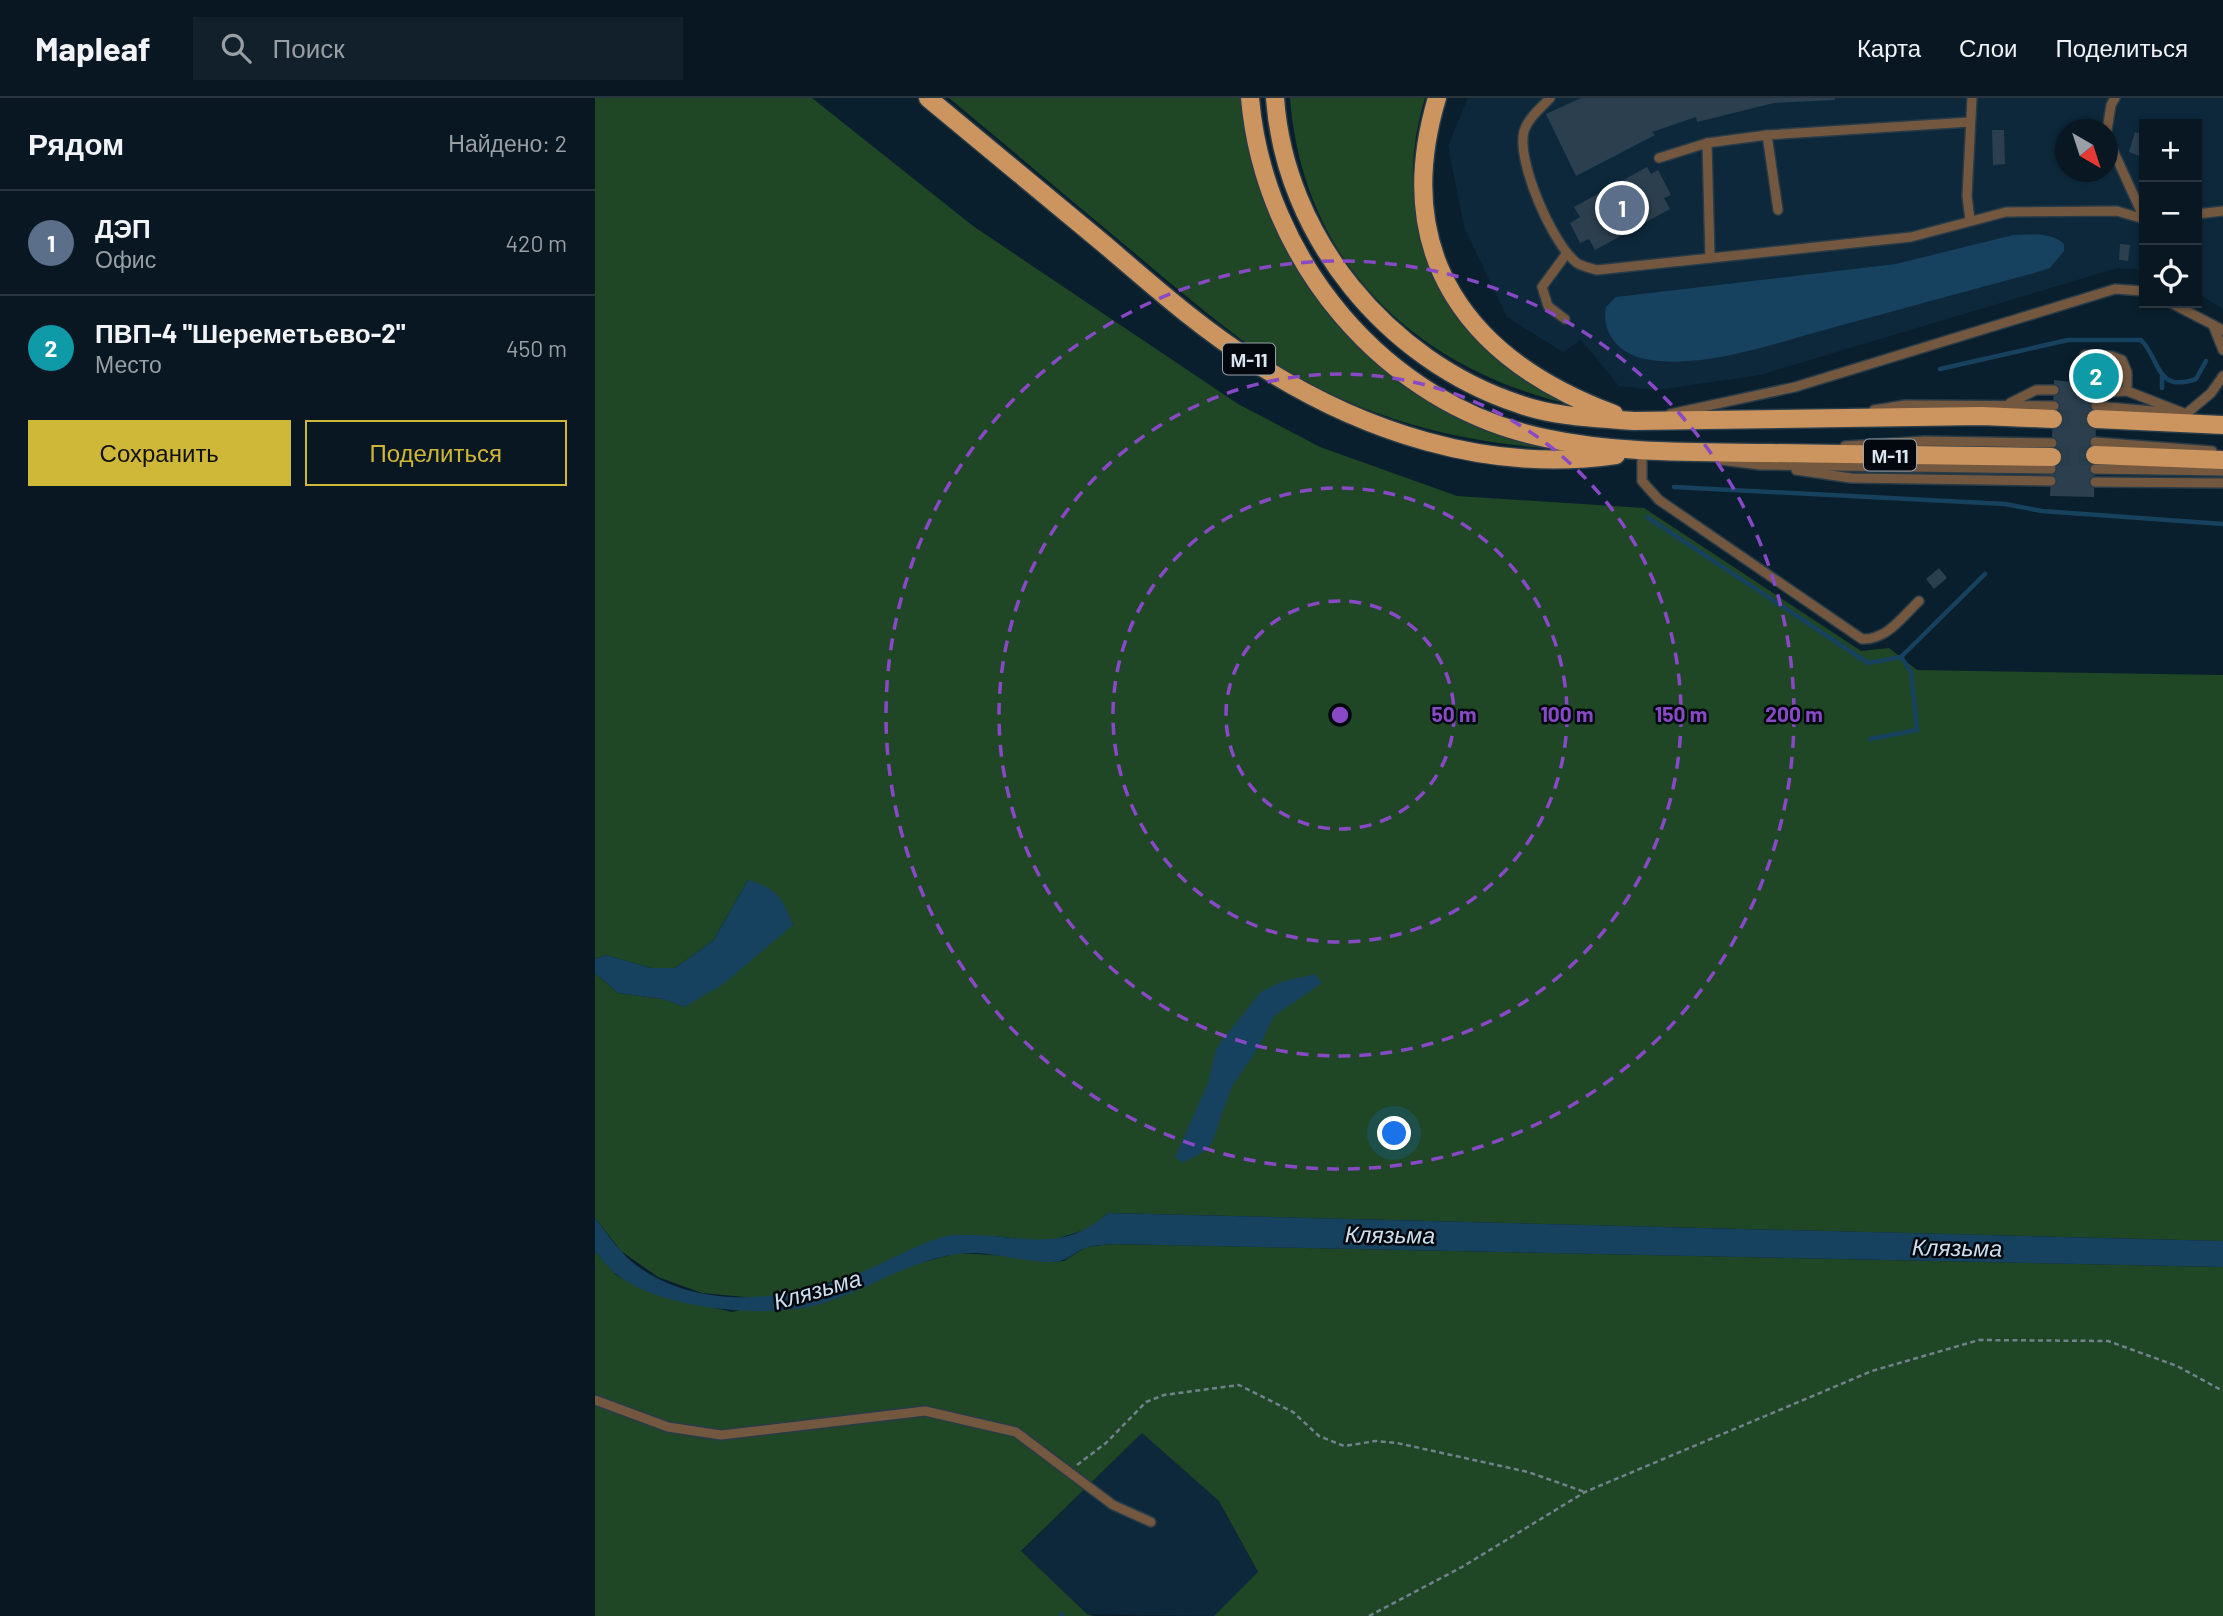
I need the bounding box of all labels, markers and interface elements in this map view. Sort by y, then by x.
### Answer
search box [193,17,683,80]
text: Mapleaf [35,28,151,68]
icon: search [217,29,255,67]
text: Поиск [273,32,345,63]
text: Карта [1857,33,1921,62]
text: Слои [1959,33,2017,62]
text: Поделиться [2055,33,2188,62]
north arrow [2055,119,2118,182]
map controls [2139,119,2202,308]
button: + [2139,119,2202,182]
text: Рядом [28,125,124,161]
text: Найдено: 2 [448,129,567,157]
pin: 1 [1599,182,1645,234]
button: − [2139,182,2202,245]
text: ДЭП [95,212,151,243]
text: 1 [47,229,55,257]
text: 420 m [505,229,567,257]
text: Офис [95,245,156,273]
button: locate [2139,245,2202,308]
text: ПВП-4 "Шереметьево-2" [95,317,405,348]
text: 2 [45,334,57,362]
text: 450 m [506,334,567,362]
road number: М-11 [1223,344,1275,374]
text: Место [95,350,162,378]
pin: 2 [2073,350,2119,402]
button: Сохранить [28,420,291,486]
button: Поделиться [305,420,567,486]
road number: М-11 [1864,440,1916,470]
text: 50 m [1431,701,1477,726]
text: 100 m [1540,701,1594,726]
text: 150 m [1655,701,1707,726]
text: 200 m [1765,701,1823,726]
centre of rings [1328,703,1352,727]
your location [1377,1116,1411,1150]
water label: Клязьма [1345,1219,1435,1249]
water label: Клязьма [1912,1232,2002,1262]
water label: Клязьма [770,1263,864,1315]

